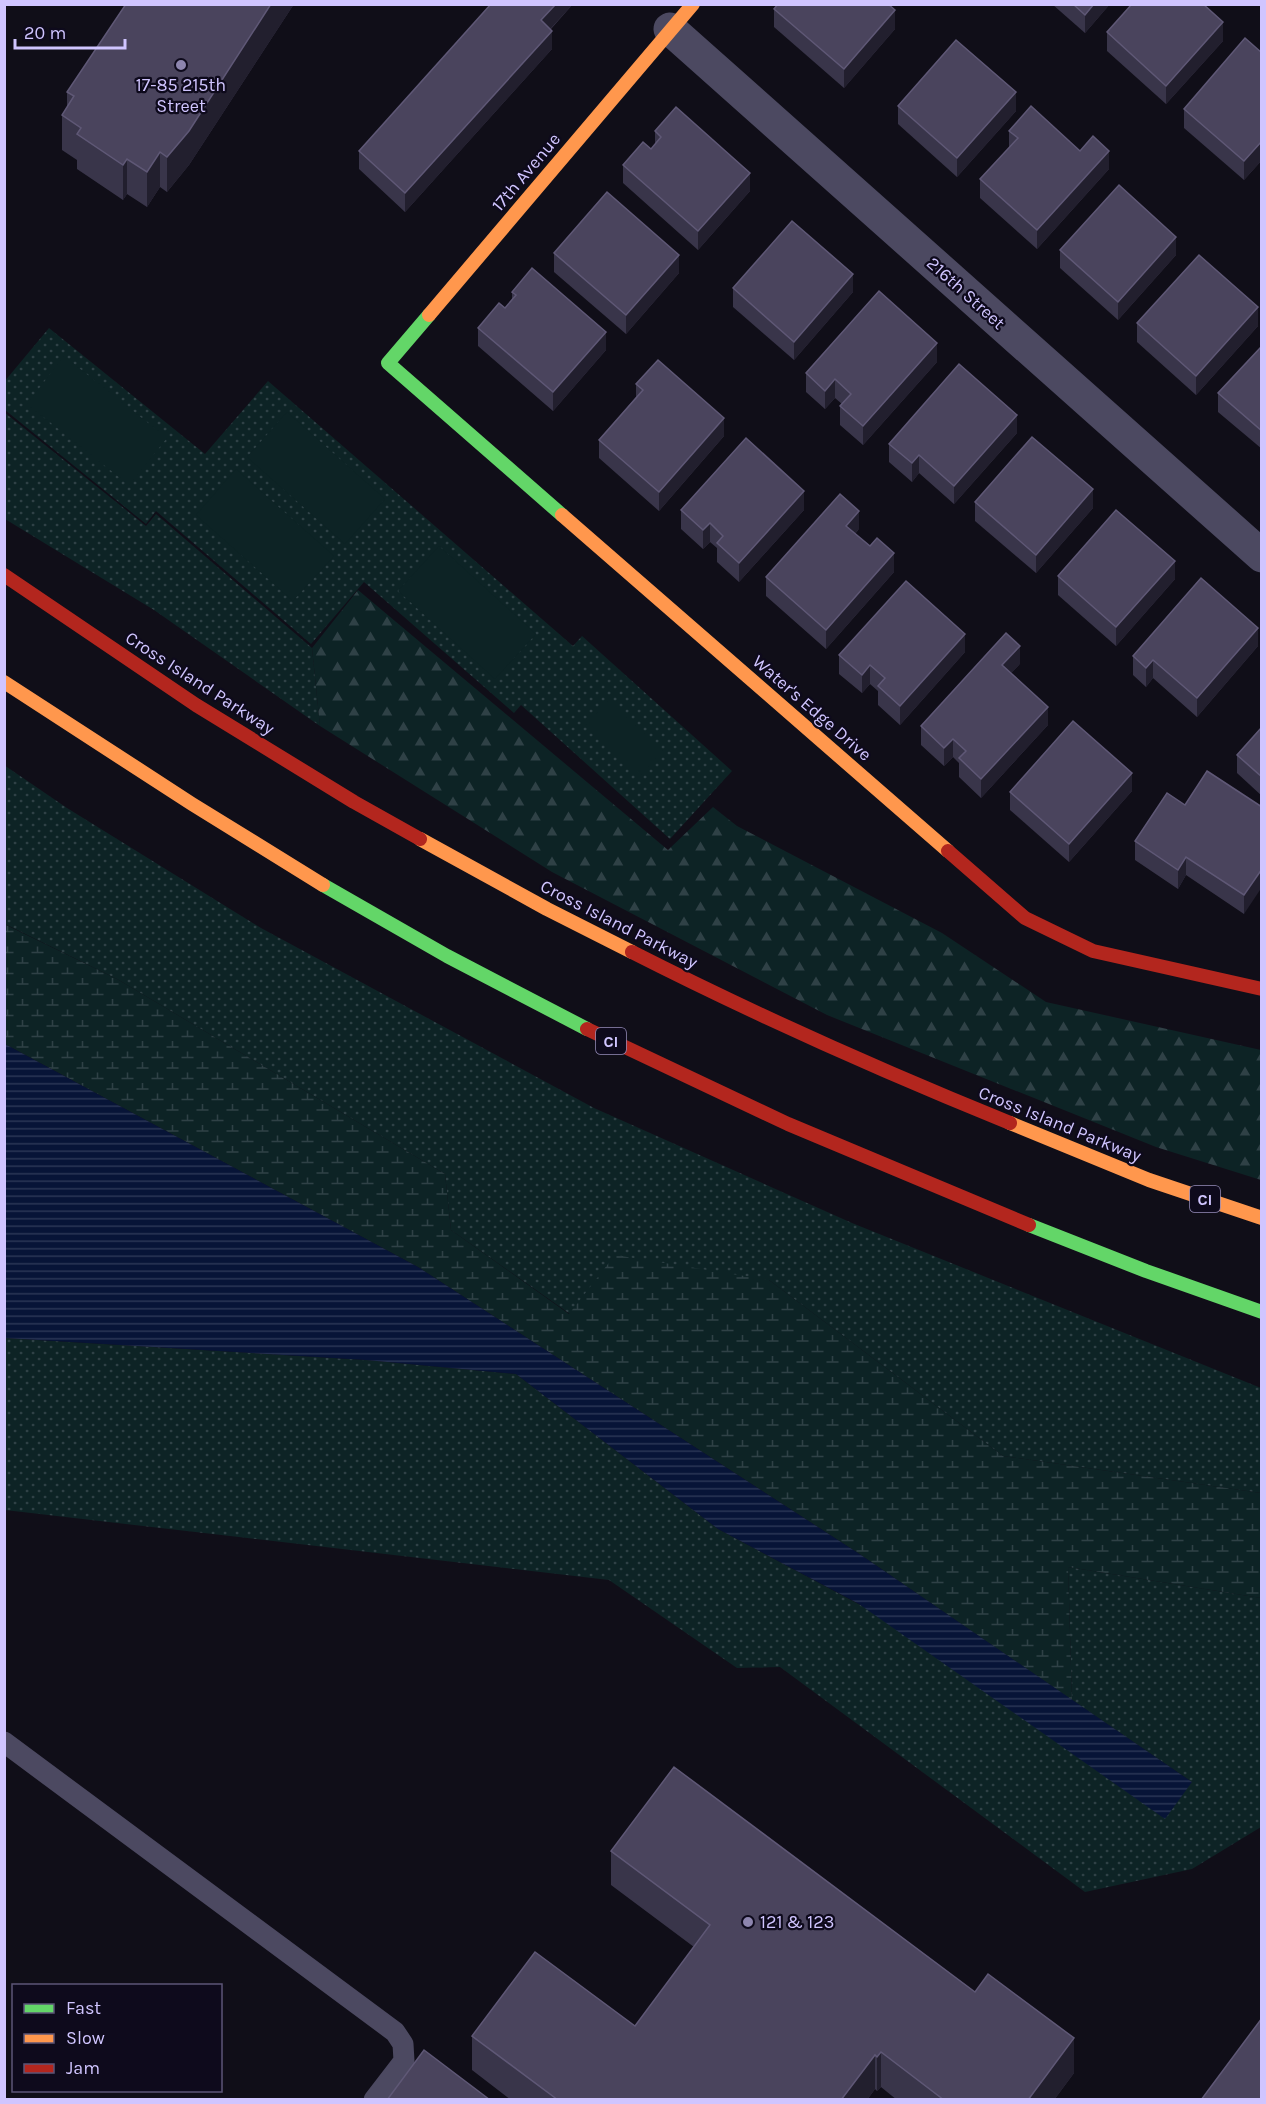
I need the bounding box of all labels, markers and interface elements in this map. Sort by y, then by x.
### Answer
scale bar [15,12,124,50]
text: 20 m [24,22,66,44]
marker: 17-85 215th Street [174,58,188,72]
place label: 17-85 215th Street [136,74,226,117]
street label: 17th Avenue [487,128,565,216]
street label: 216th Street [922,252,1010,334]
street label: Cross Island Parkway [121,626,279,740]
street label: Water's Edge Drive [748,650,876,766]
street label: Cross Island Parkway [537,875,702,974]
road number: CI [596,1028,626,1054]
street label: Cross Island Parkway [975,1081,1145,1167]
road number: CI [1190,1186,1220,1212]
place label: 121 & 123 [760,1911,834,1933]
marker: 121 & 123 [741,1915,755,1929]
legend [12,1984,222,2092]
text: Fast [66,1997,101,2019]
text: Slow [66,2027,105,2049]
text: Jam [66,2057,100,2079]

